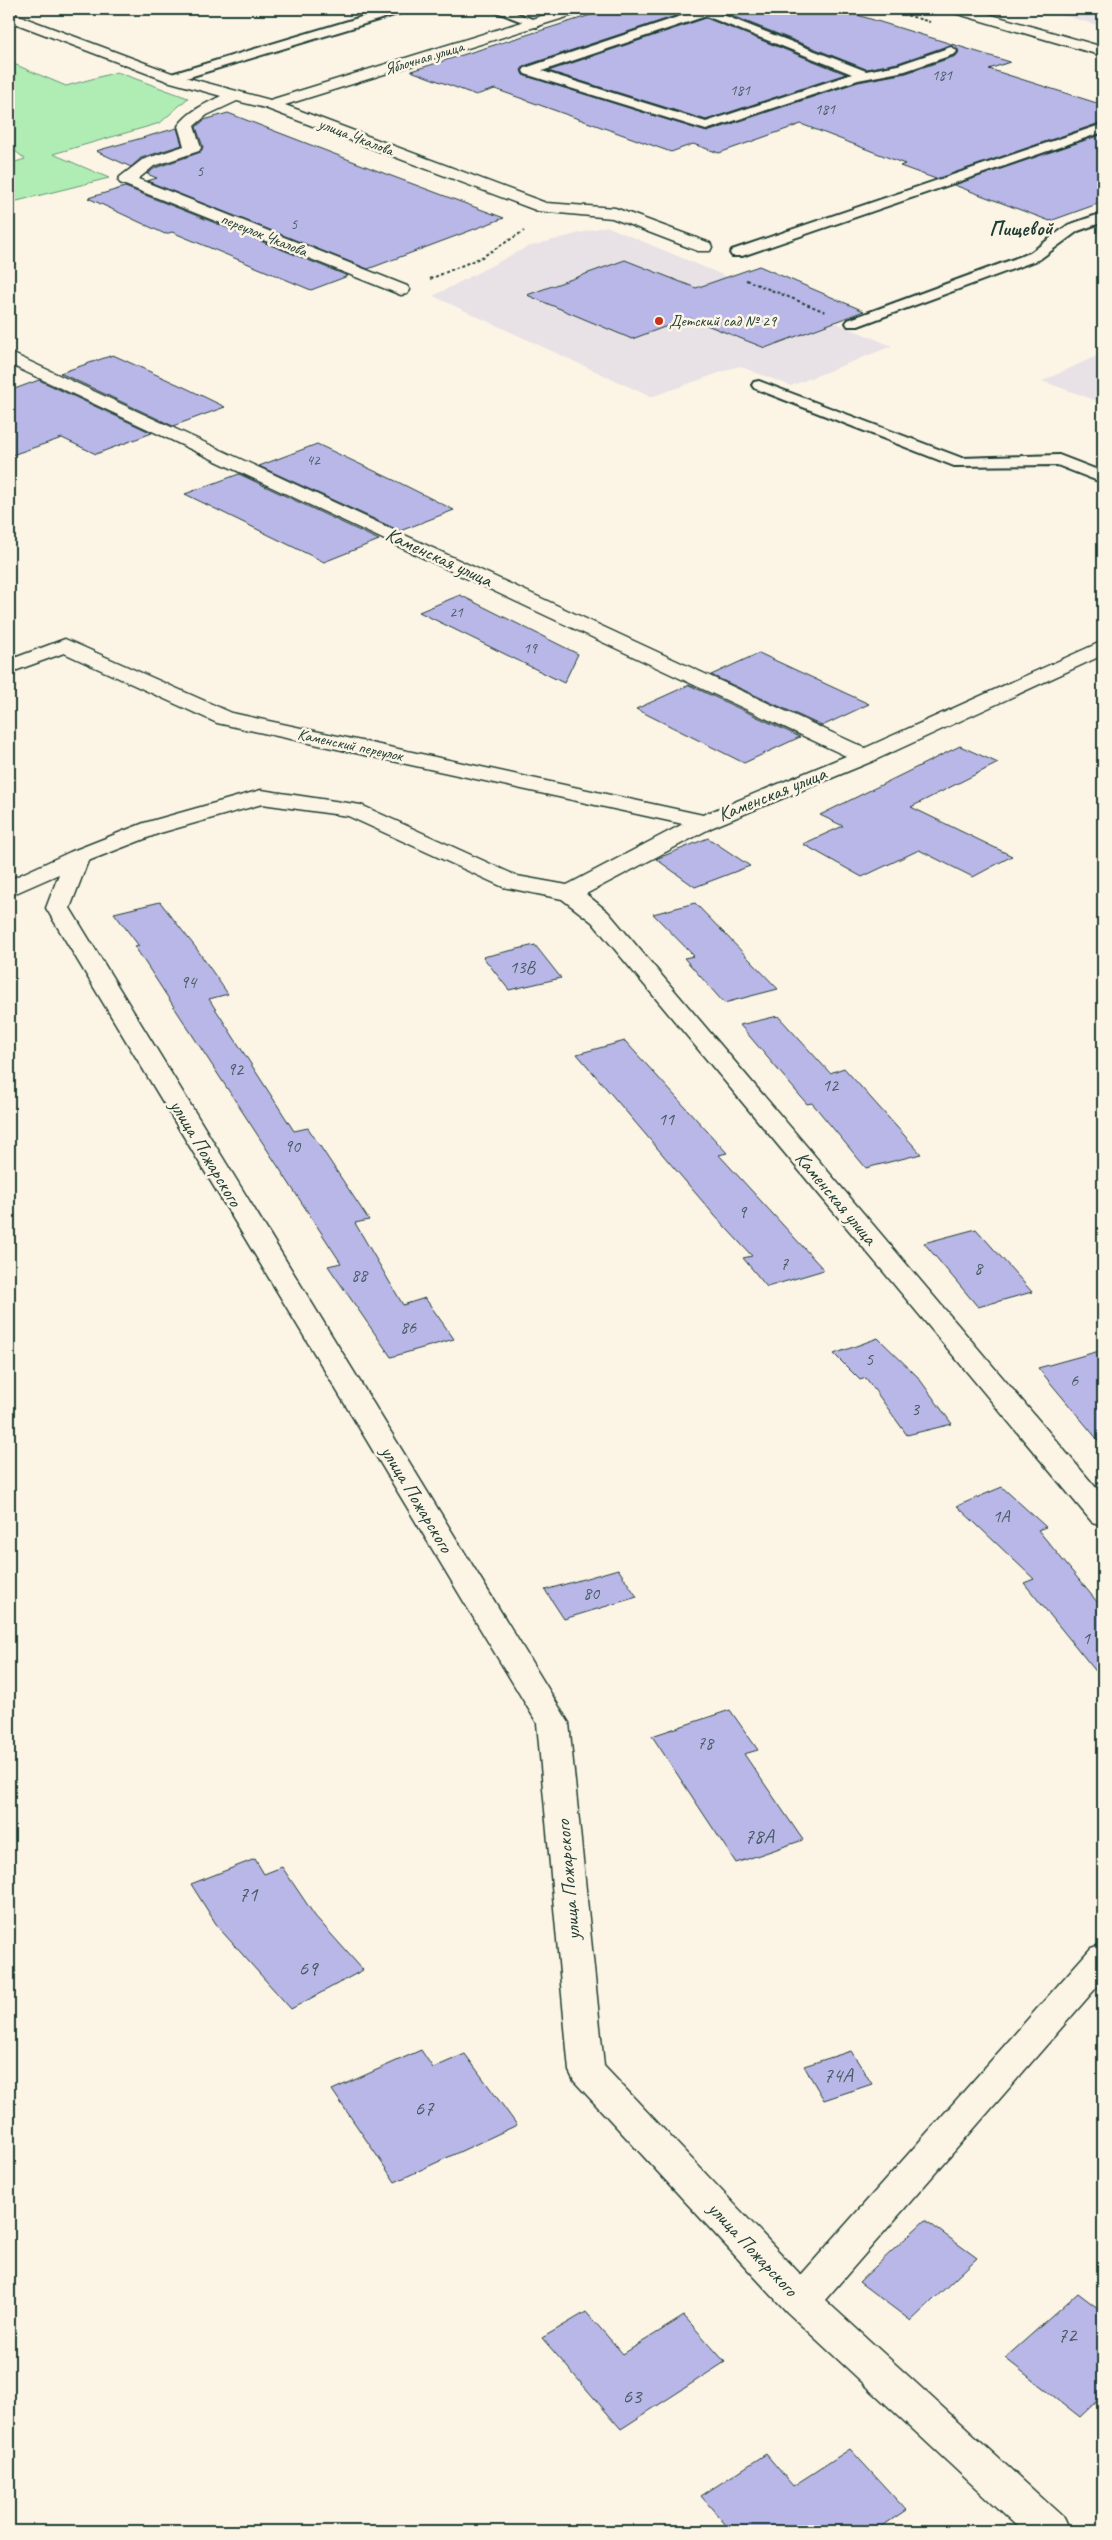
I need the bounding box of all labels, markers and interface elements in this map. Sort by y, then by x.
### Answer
street label: Яблочная улица [382,36,467,79]
house number: 181 [932,66,953,85]
house number: 181 [730,81,751,100]
house number: 181 [815,100,836,119]
street label: улица Чкалова [315,113,398,161]
house number: 5 [197,162,205,181]
street label: переулок Чкалова [218,209,311,262]
house number: 5 [291,215,299,234]
district label: Пищевой [989,215,1055,241]
place label: Детский сад № 29 [669,311,778,331]
marker: Детский сад № 29 [653,315,665,327]
house number: 42 [306,451,321,470]
street label: Каменская улица [382,521,497,593]
house number: 21 [449,603,464,622]
house number: 19 [523,639,538,658]
street label: Каменский переулок [296,724,406,766]
street label: Каменская улица [714,760,831,827]
house number: 13В [509,956,536,978]
house number: 94 [180,971,198,993]
house number: 92 [227,1058,245,1080]
house number: 12 [822,1074,840,1096]
street label: улица Пожарского [164,1094,248,1212]
house number: 11 [658,1108,675,1130]
house number: 90 [284,1135,302,1157]
street label: Каменская улица [790,1146,883,1251]
house number: 9 [738,1201,748,1223]
house number: 7 [780,1253,789,1275]
house number: 8 [974,1257,984,1279]
house number: 88 [351,1264,369,1286]
house number: 86 [400,1316,417,1338]
house number: 5 [865,1348,874,1370]
house number: 6 [1070,1369,1079,1391]
house number: 3 [911,1398,921,1420]
street label: улица Пожарского [375,1440,459,1558]
house number: 1А [992,1505,1011,1527]
house number: 80 [583,1582,601,1604]
house number: 1 [1082,1627,1091,1649]
house number: 78 [697,1732,715,1754]
street label: улица Пожарского [550,1818,586,1942]
house number: 78А [744,1823,775,1849]
house number: 71 [239,1881,259,1907]
house number: 69 [299,1955,319,1981]
house number: 74А [823,2062,854,2088]
house number: 67 [415,2095,435,2121]
street label: улица Пожарского [702,2196,804,2302]
house number: 72 [1058,2322,1078,2348]
house number: 63 [623,2383,643,2409]

